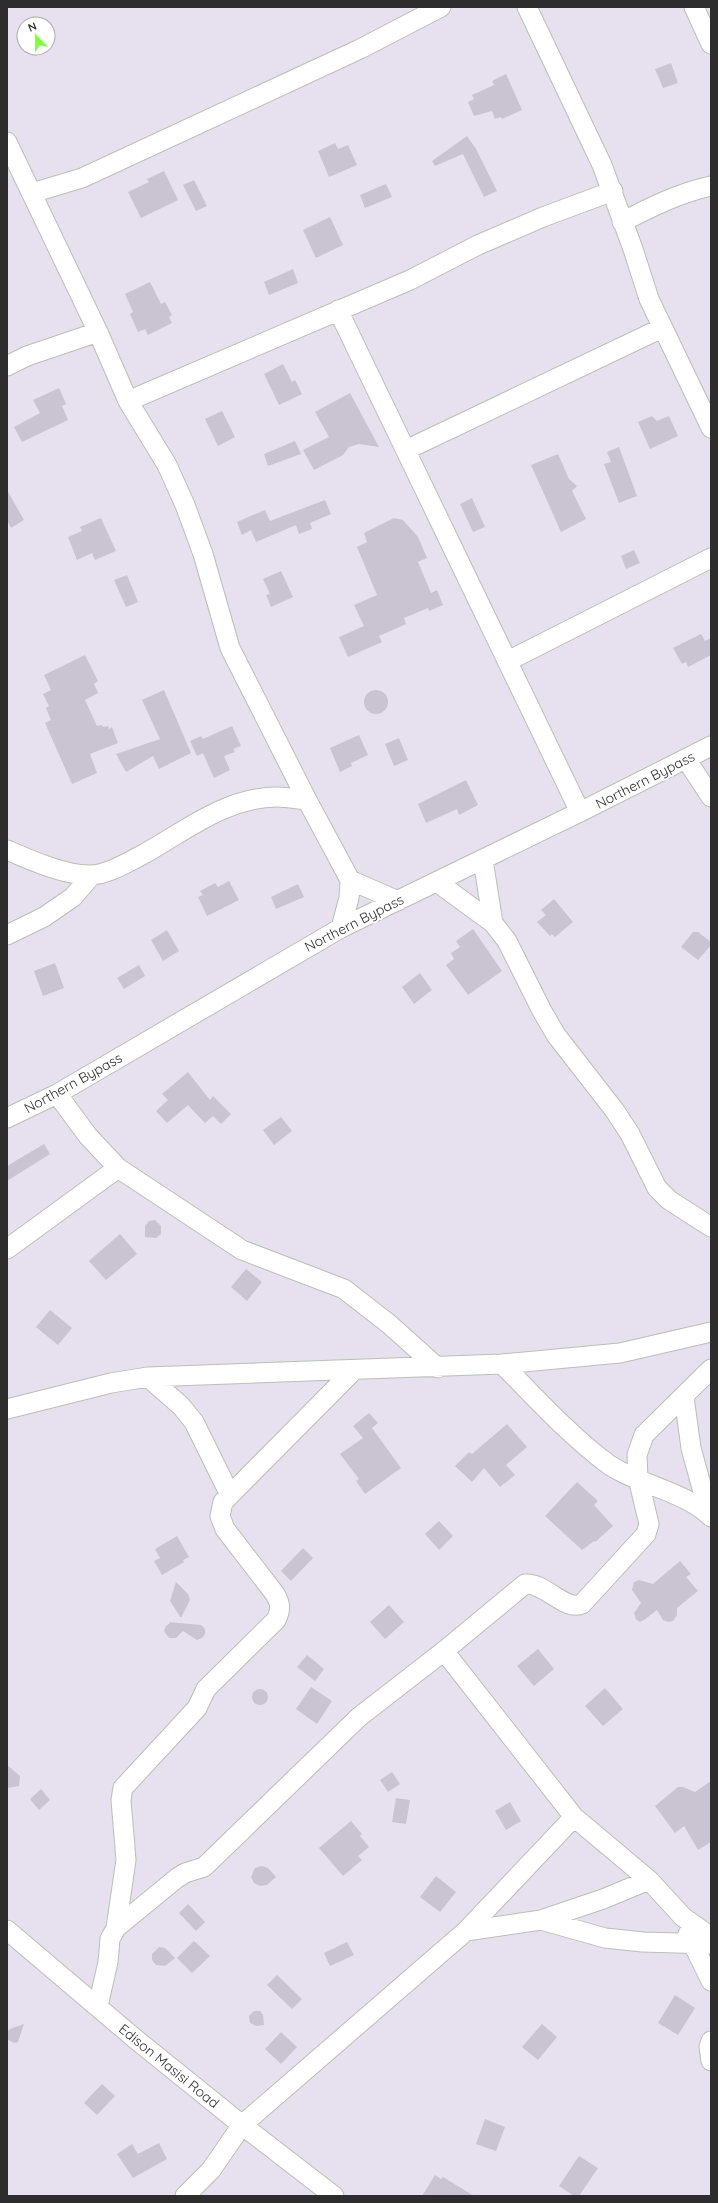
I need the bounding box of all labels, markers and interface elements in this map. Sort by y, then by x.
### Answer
north arrow [16,16,56,56]
text: N [26,19,39,35]
street label: Northern Bypass [592,747,698,813]
street label: Northern Bypass [301,890,407,956]
street label: Northern Bypass [21,1049,125,1117]
street label: Edison Masisi Road [115,2020,223,2112]

